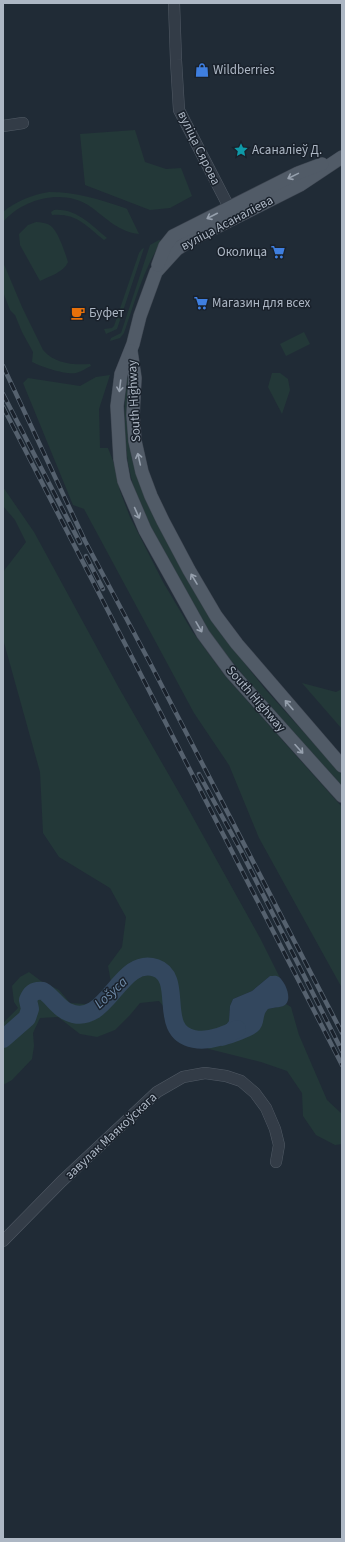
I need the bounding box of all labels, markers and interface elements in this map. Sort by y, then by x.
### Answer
place label: Wildberries [213,61,275,79]
shop icon: Wildberries [194,62,210,78]
street label: вуліца Сярова [173,108,225,188]
place label: Асаналіеў Д. [252,141,322,159]
place icon: Асаналіеў Д. [233,142,249,158]
one-way arrow [287,173,299,180]
street label: вуліца Асаналіева [178,191,276,255]
one-way arrow [206,213,218,220]
place label: Околица [217,243,267,261]
supermarket icon: Околица [270,244,286,260]
place label: Магазин для всех [212,294,311,312]
supermarket icon: Магазин для всех [193,295,209,311]
place label: Буфет [89,304,124,322]
cafe icon: Буфет [70,305,86,321]
street label: South Highway [123,359,145,443]
one-way arrow [116,379,124,392]
one-way arrow [135,453,143,466]
one-way arrow [134,507,141,519]
one-way arrow [190,573,198,585]
one-way arrow [195,621,203,633]
street label: South Highway [222,662,290,736]
one-way arrow [284,700,293,710]
one-way arrow [295,743,304,754]
water label: Lošyca [90,972,132,1014]
street label: завулак Маякоўскага [61,1089,161,1183]

